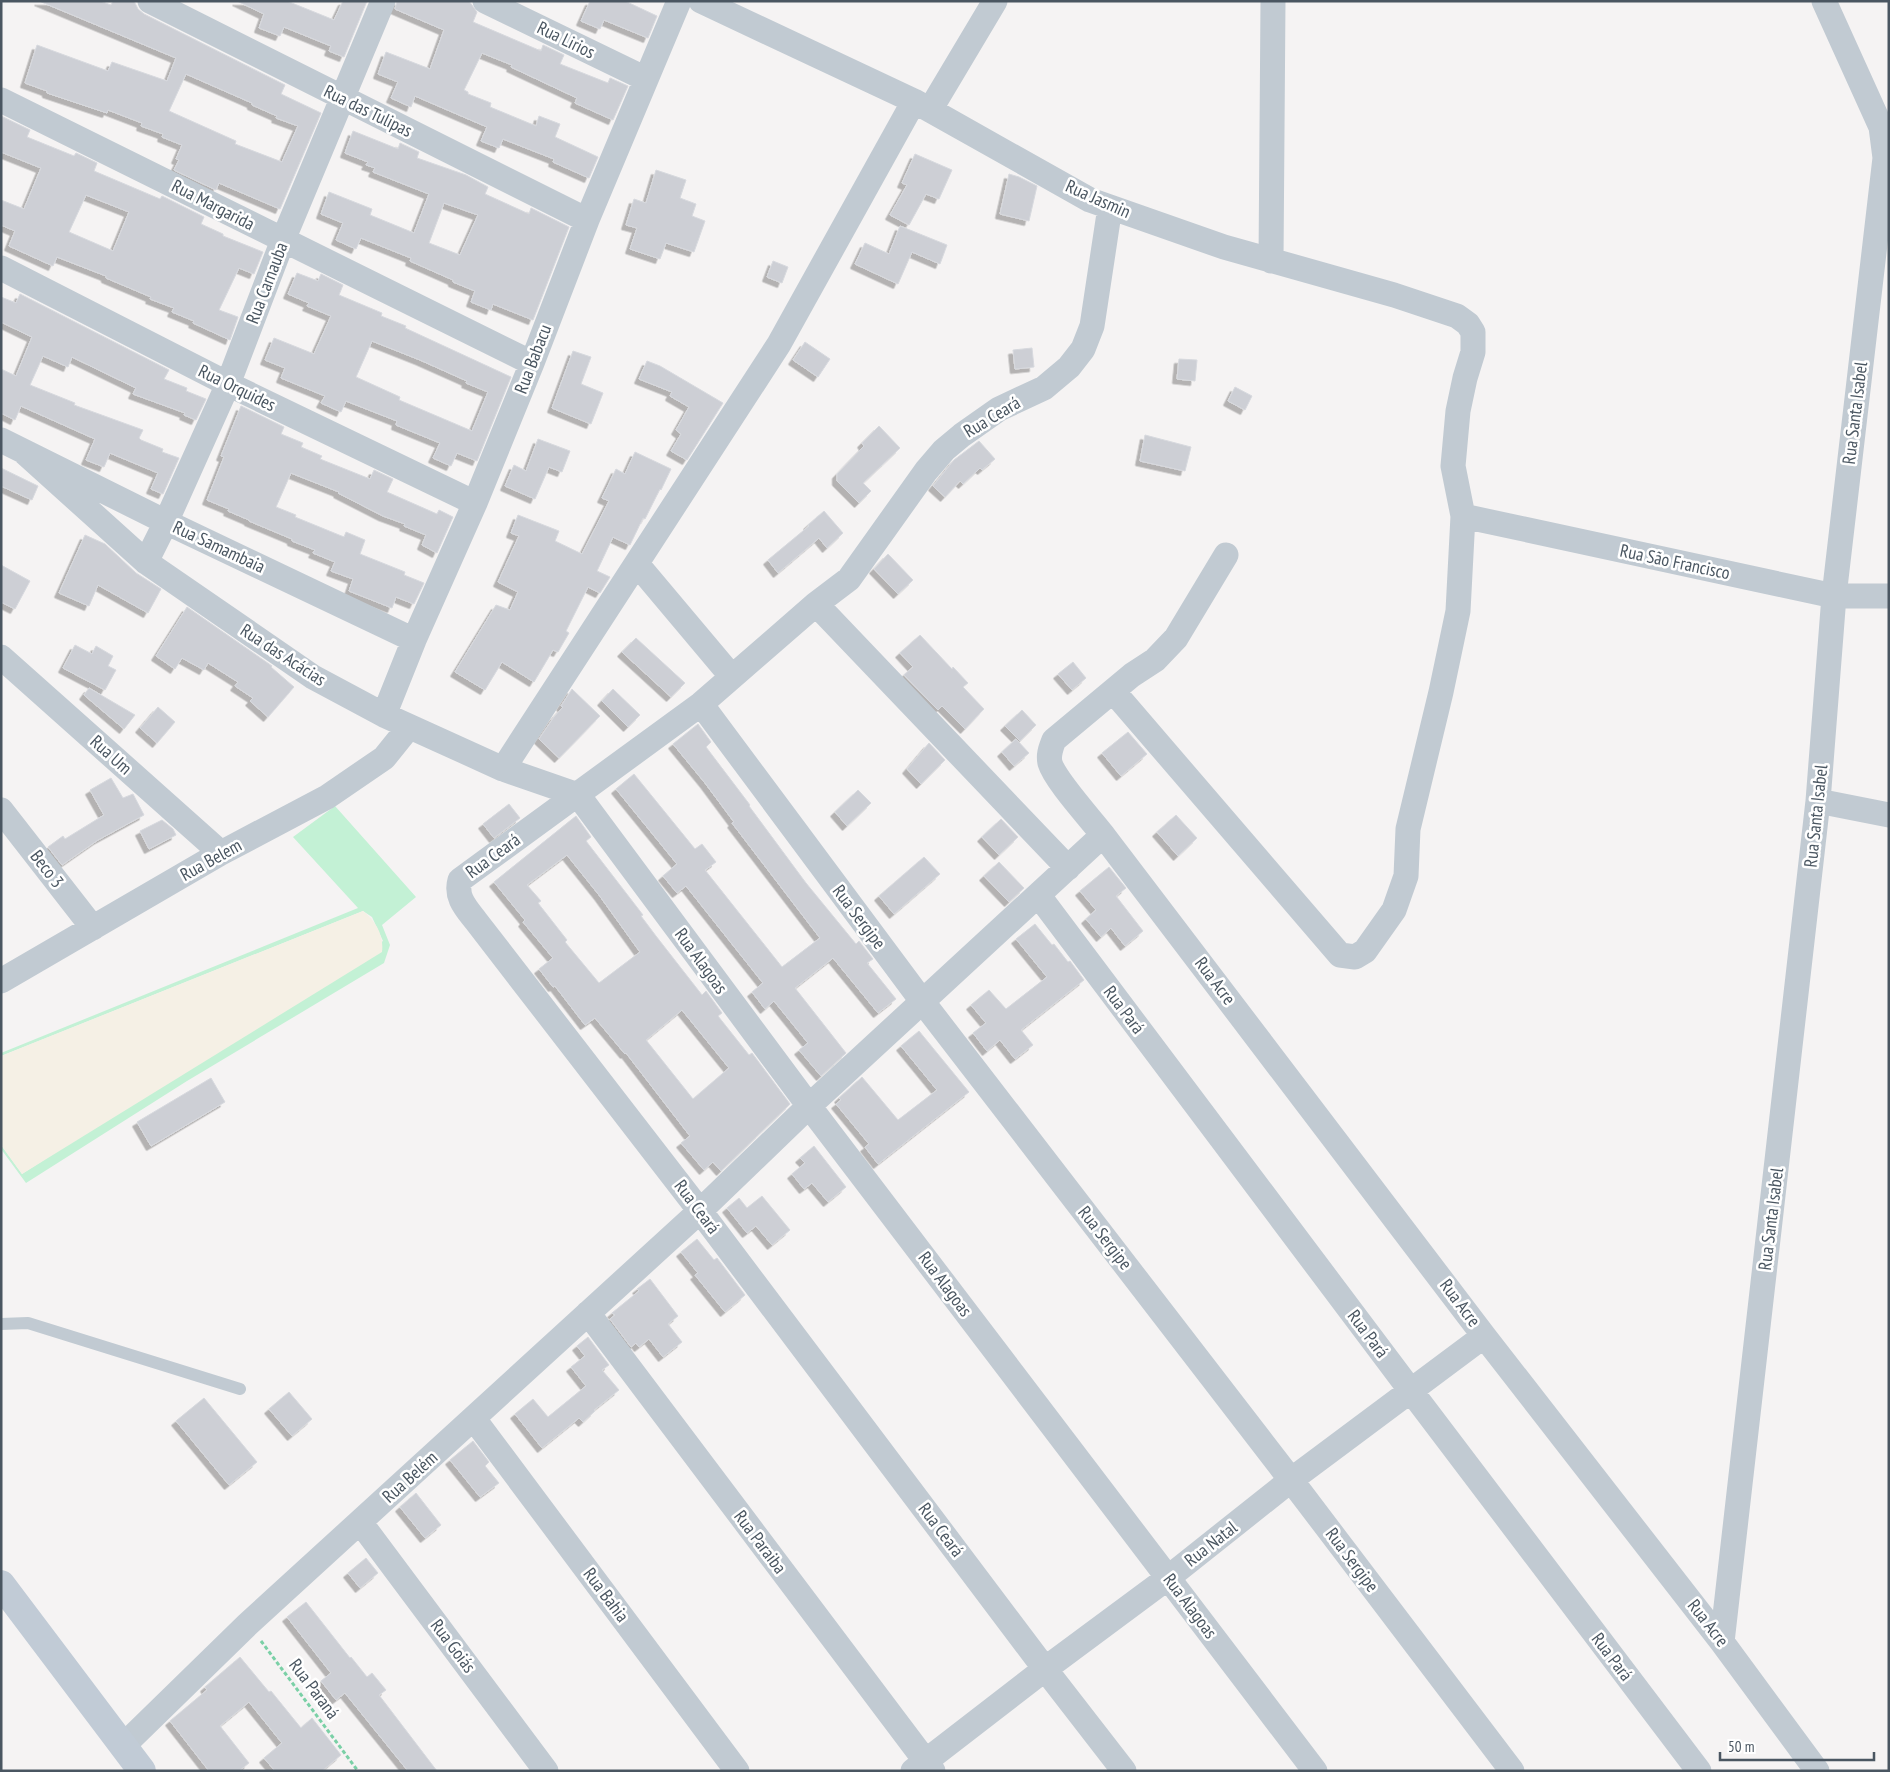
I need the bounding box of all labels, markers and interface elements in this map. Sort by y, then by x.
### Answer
street label: Rua Lirios [534,16,599,63]
street label: Rua das Tulipas [320,79,416,142]
street label: Rua Margarida [168,174,258,235]
street label: Rua Jasmin [1062,174,1134,223]
street label: Rua Carnauba [240,239,293,327]
street label: Rua Babacu [509,321,556,397]
street label: Rua Orquides [195,359,280,416]
street label: Rua Santa Isabel [1837,360,1872,466]
street label: Rua Ceará [959,391,1024,442]
street label: Rua Samambaia [169,515,269,578]
street label: Rua São Francisco [1618,539,1732,584]
street label: Rua das Acácias [236,618,330,691]
street label: Rua Um [86,730,137,779]
street label: Rua Santa Isabel [1799,763,1832,868]
street label: Rua Ceará [461,828,525,883]
street label: Rua Belem [176,833,246,886]
street label: Beco 3 [26,845,69,892]
street label: Rua Sergipe [828,880,891,953]
street label: Rua Alagoas [670,923,733,998]
street label: Rua Acre [1190,952,1241,1009]
street label: Rua Pará [1099,981,1150,1038]
street label: Rua Santa Isabel [1753,1166,1788,1272]
street label: Rua Ceará [670,1175,725,1238]
street label: Rua Sergipe [1073,1201,1137,1274]
street label: Rua Alagoas [913,1247,977,1321]
street label: Rua Acre [1435,1274,1486,1331]
street label: Rua Pará [1343,1305,1394,1362]
street label: Rua Belém [377,1446,442,1508]
street label: Rua Ceará [914,1498,969,1561]
street label: Rua Paraiba [729,1505,792,1578]
street label: Rua Natal [1180,1515,1242,1571]
street label: Rua Sergipe [1321,1523,1384,1596]
street label: Rua Bahia [579,1563,634,1626]
street label: Rua Alagoas [1158,1569,1222,1643]
street label: Rua Acre [1683,1594,1734,1651]
street label: Rua Goiás [426,1614,481,1677]
street label: Rua Pará [1587,1628,1638,1685]
street label: Rua Paraná [284,1654,345,1723]
scale bar [1720,1730,1874,1762]
text: 50 m [1728,1737,1754,1756]

